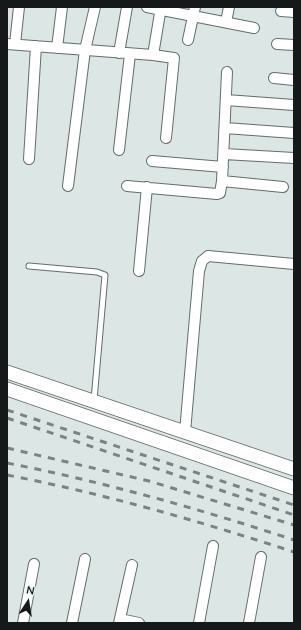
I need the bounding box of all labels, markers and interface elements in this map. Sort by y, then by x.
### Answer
north arrow [8,582,48,622]
text: N [25,583,36,598]

